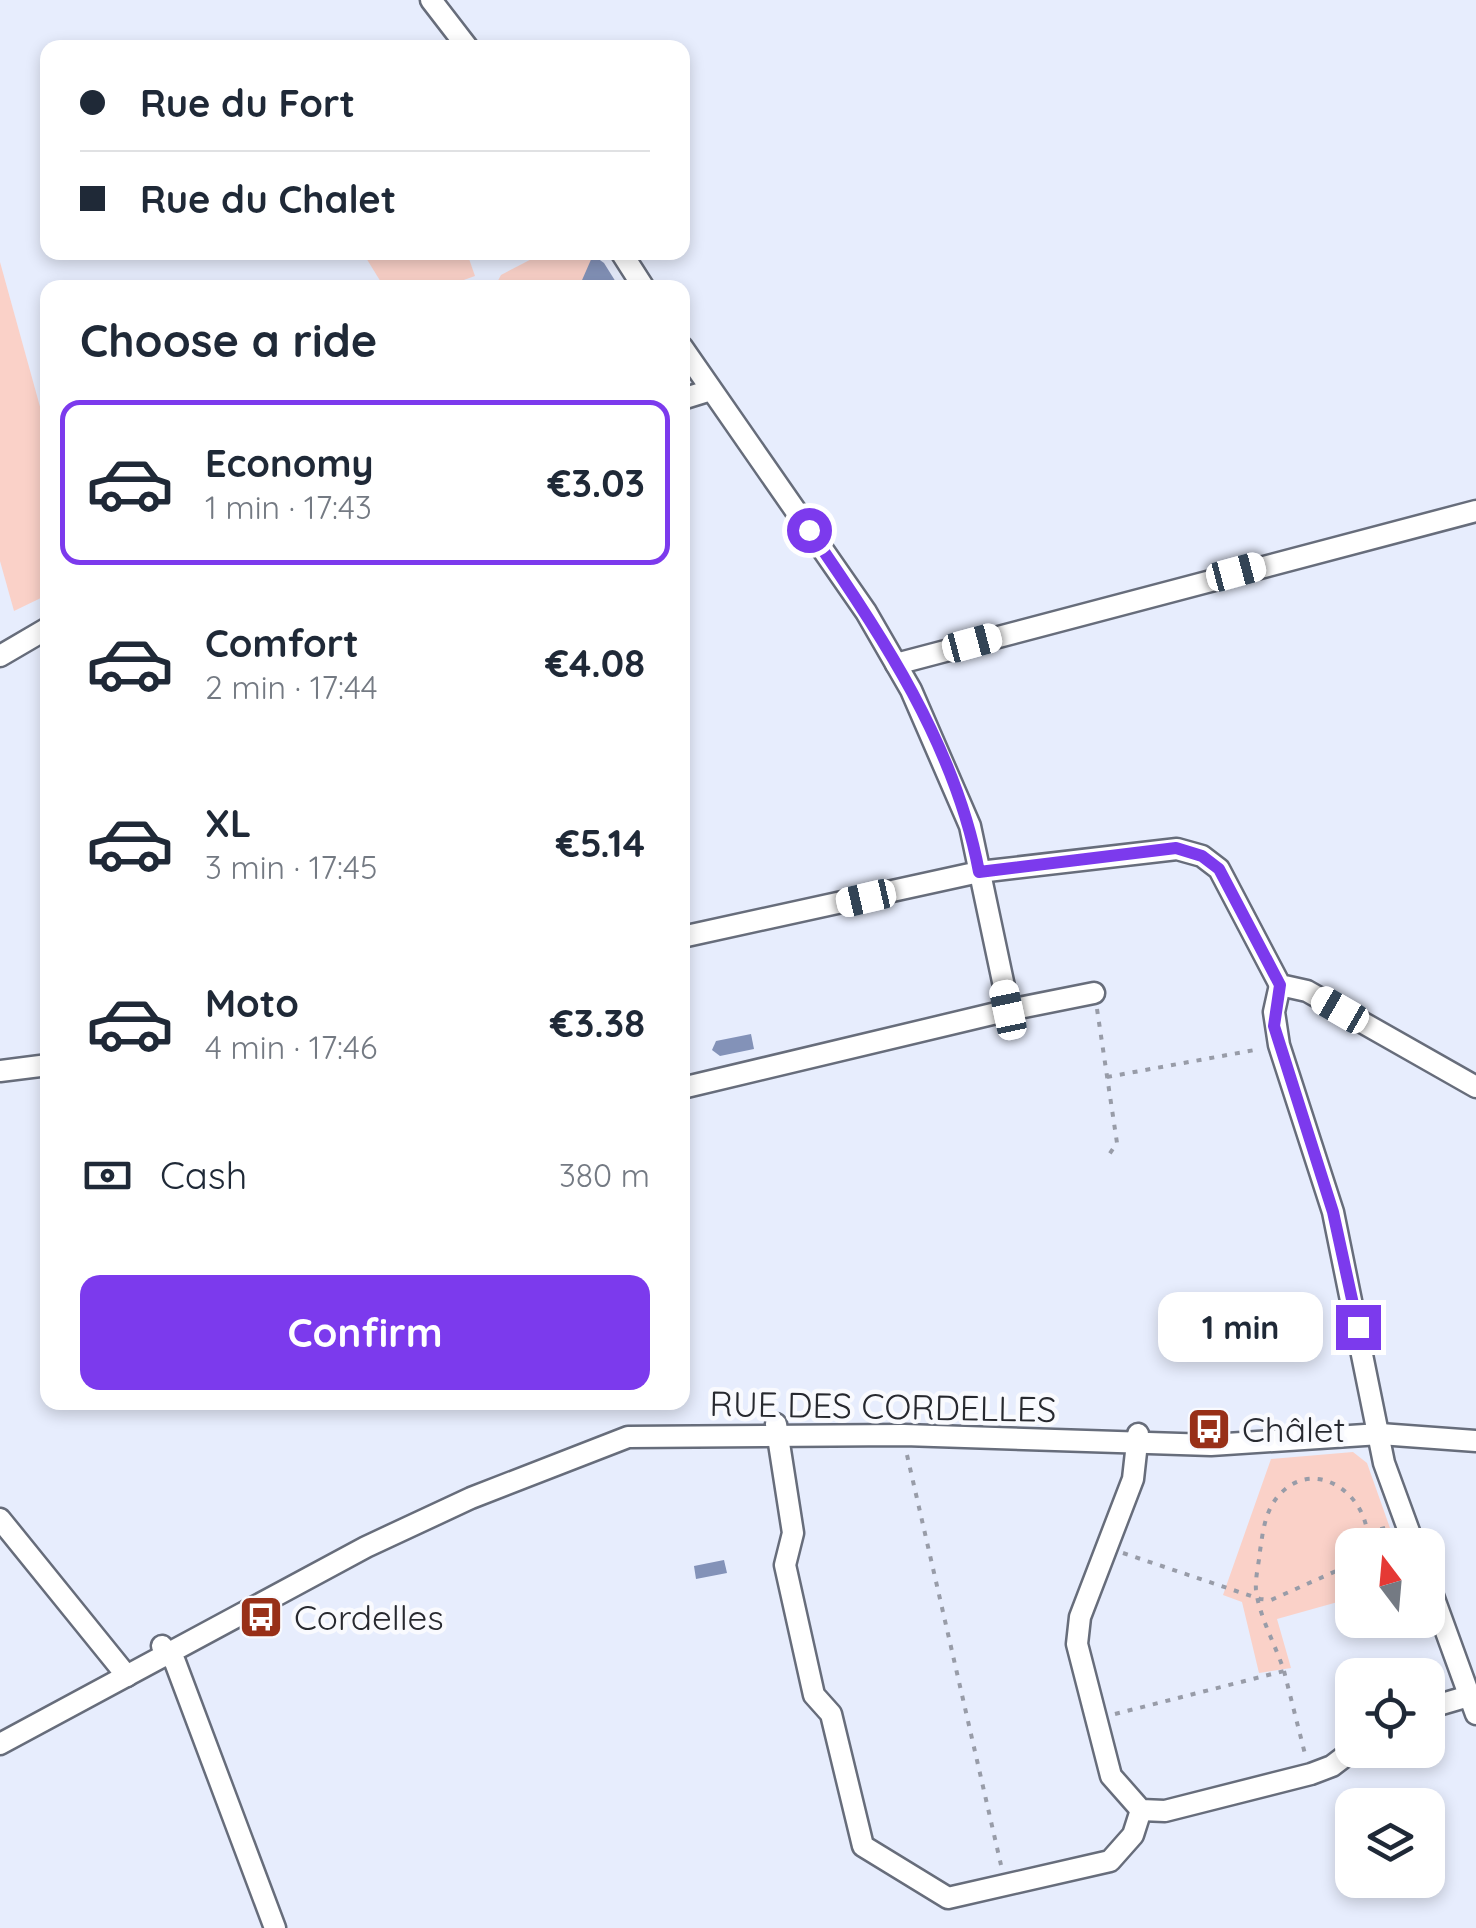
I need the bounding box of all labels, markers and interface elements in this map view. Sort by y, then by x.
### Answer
text: Rue du Fort [140,79,355,127]
text: Rue du Chalet [140,175,396,223]
text: Choose a ride [80,312,377,368]
icon: car [85,438,175,528]
text: Economy [205,439,374,487]
text: €3.03 [548,459,645,507]
text: 1 min · 17:43 [205,487,372,527]
route start [787,508,832,553]
car [1203,550,1269,594]
icon: car [85,618,175,708]
text: Comfort [205,619,359,667]
car [939,621,1005,665]
text: €4.08 [545,639,645,687]
text: 2 min · 17:44 [205,667,378,707]
icon: car [85,798,175,888]
text: XL [205,799,251,847]
text: €5.14 [556,819,645,867]
text: 3 min · 17:45 [205,847,378,887]
car [833,877,899,919]
icon: car [85,978,175,1068]
car [987,978,1029,1042]
text: Moto [205,979,299,1027]
car [1307,982,1373,1038]
text: €3.38 [550,999,645,1047]
text: 4 min · 17:46 [205,1027,377,1067]
icon: cash [80,1148,135,1203]
text: Cash [160,1151,247,1199]
text: 380 m [559,1155,650,1195]
button: Confirm [80,1275,650,1390]
callout: 1 min [1158,1292,1323,1362]
route end [1336,1305,1381,1350]
text: 1 min [1202,1307,1279,1347]
street label: RUE DES CORDELLES [709,1381,1057,1431]
bus stop icon: Châlet [1186,1406,1232,1452]
place label: Châlet [1242,1407,1345,1451]
north arrow [1335,1528,1445,1638]
map controls [1335,1528,1445,1898]
bus stop icon: Cordelles [238,1594,284,1640]
place label: Cordelles [294,1595,444,1639]
button: locate [1335,1658,1445,1768]
button: layers [1335,1788,1445,1898]

